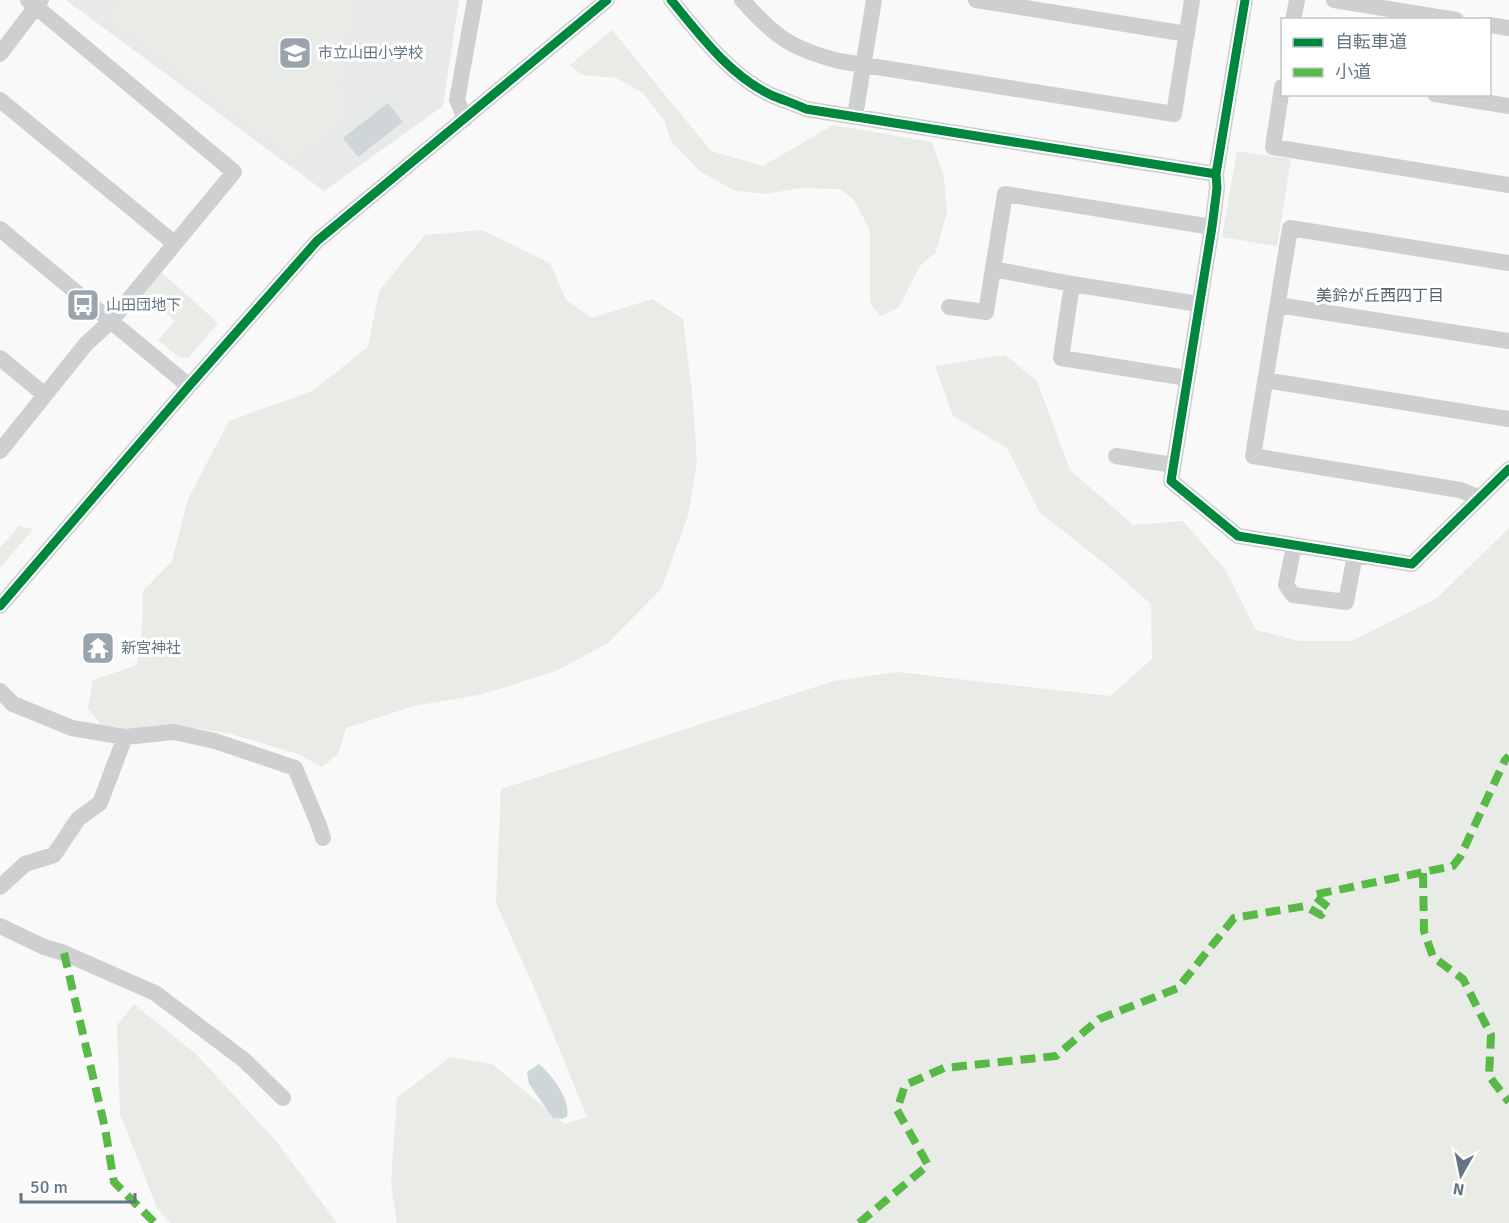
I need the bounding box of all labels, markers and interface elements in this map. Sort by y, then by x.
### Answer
legend [1281,18,1491,96]
text: 自転車道 [1335,31,1407,53]
school or university icon: 市立山田小学校 [277,35,313,71]
place label: 市立山田小学校 [318,44,423,62]
text: 小道 [1335,61,1371,83]
district label: 美鈴が丘西四丁目 [1316,286,1444,306]
bus stop icon: 山田団地下 [65,287,101,323]
place label: 山田団地下 [106,296,181,314]
temple icon: 新宮神社 [80,630,116,666]
place label: 新宮神社 [121,639,181,657]
north arrow [1431,1145,1491,1205]
scale bar [21,1166,135,1204]
text: 50 m [30,1176,68,1198]
text: N [1452,1178,1466,1200]

